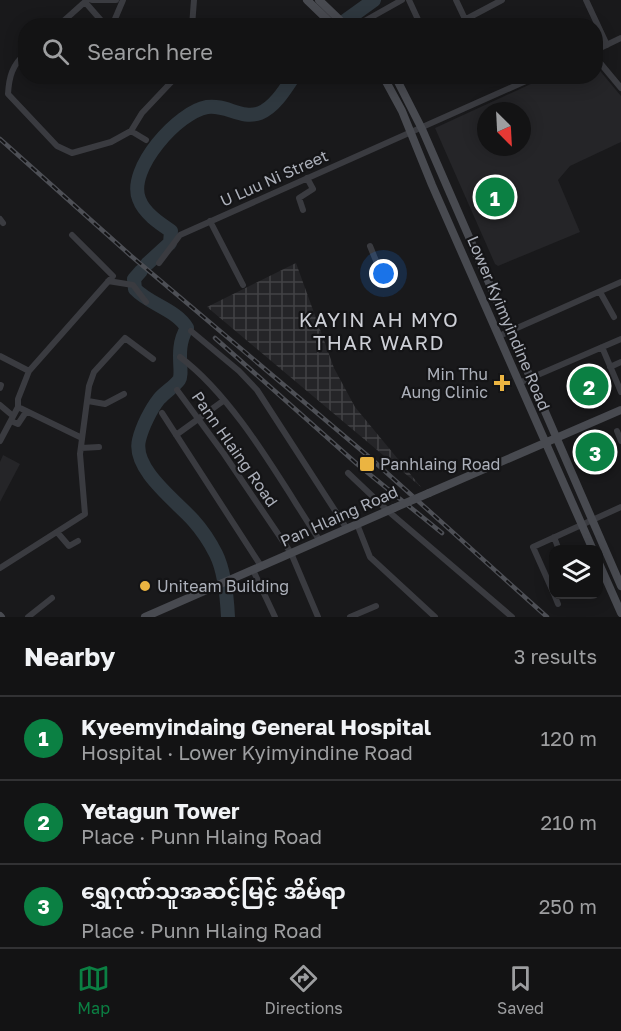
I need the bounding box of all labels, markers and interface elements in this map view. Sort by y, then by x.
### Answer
search box [18,18,603,84]
icon: search [39,35,72,68]
text: Search here [87,38,213,65]
north arrow [477,102,531,156]
street label: U Luu Ni Street [217,145,331,211]
pin: 1 [476,174,514,220]
street label: Lower Kyimyindine Road [463,233,555,413]
your location [369,259,398,288]
district label: KAYIN AH MYO THAR WARD [299,307,459,354]
place label: Min Thu Aung Clinic [401,364,488,402]
pin: 2 [570,364,608,408]
marker: Min Thu Aung Clinic [493,374,511,392]
street label: Pann Hlaing Road [188,387,282,511]
pin: 3 [576,430,614,474]
place label: Panhlaing Road [380,454,500,474]
marker: Panhlaing Road [358,455,376,473]
street label: Pan Hlaing Road [277,481,401,551]
map controls [549,545,603,599]
button: layers [549,545,603,599]
place label: Uniteam Building [157,576,289,596]
marker: Uniteam Building [138,579,152,593]
text: Nearby [24,641,115,672]
text: 3 results [514,644,597,668]
text: Kyeemyindaing General Hospital [81,713,431,740]
text: 1 [38,726,49,750]
text: 120 m [541,726,597,750]
text: Hospital · Lower Kyimyindine Road [81,740,413,764]
text: Yetagun Tower [81,797,240,824]
text: 2 [37,810,50,834]
text: 210 m [541,810,597,834]
text: Place · Punn Hlaing Road [81,824,322,848]
text: ရွှေဂုဏ်သူအဆင့်မြင့် အိမ်ရာ [81,877,346,904]
text: 3 [37,894,50,918]
text: 250 m [539,894,597,918]
text: Place · Punn Hlaing Road [81,918,322,942]
tab: Map [77,962,110,1018]
tab: Directions [265,962,343,1018]
tab: Saved [497,962,544,1018]

